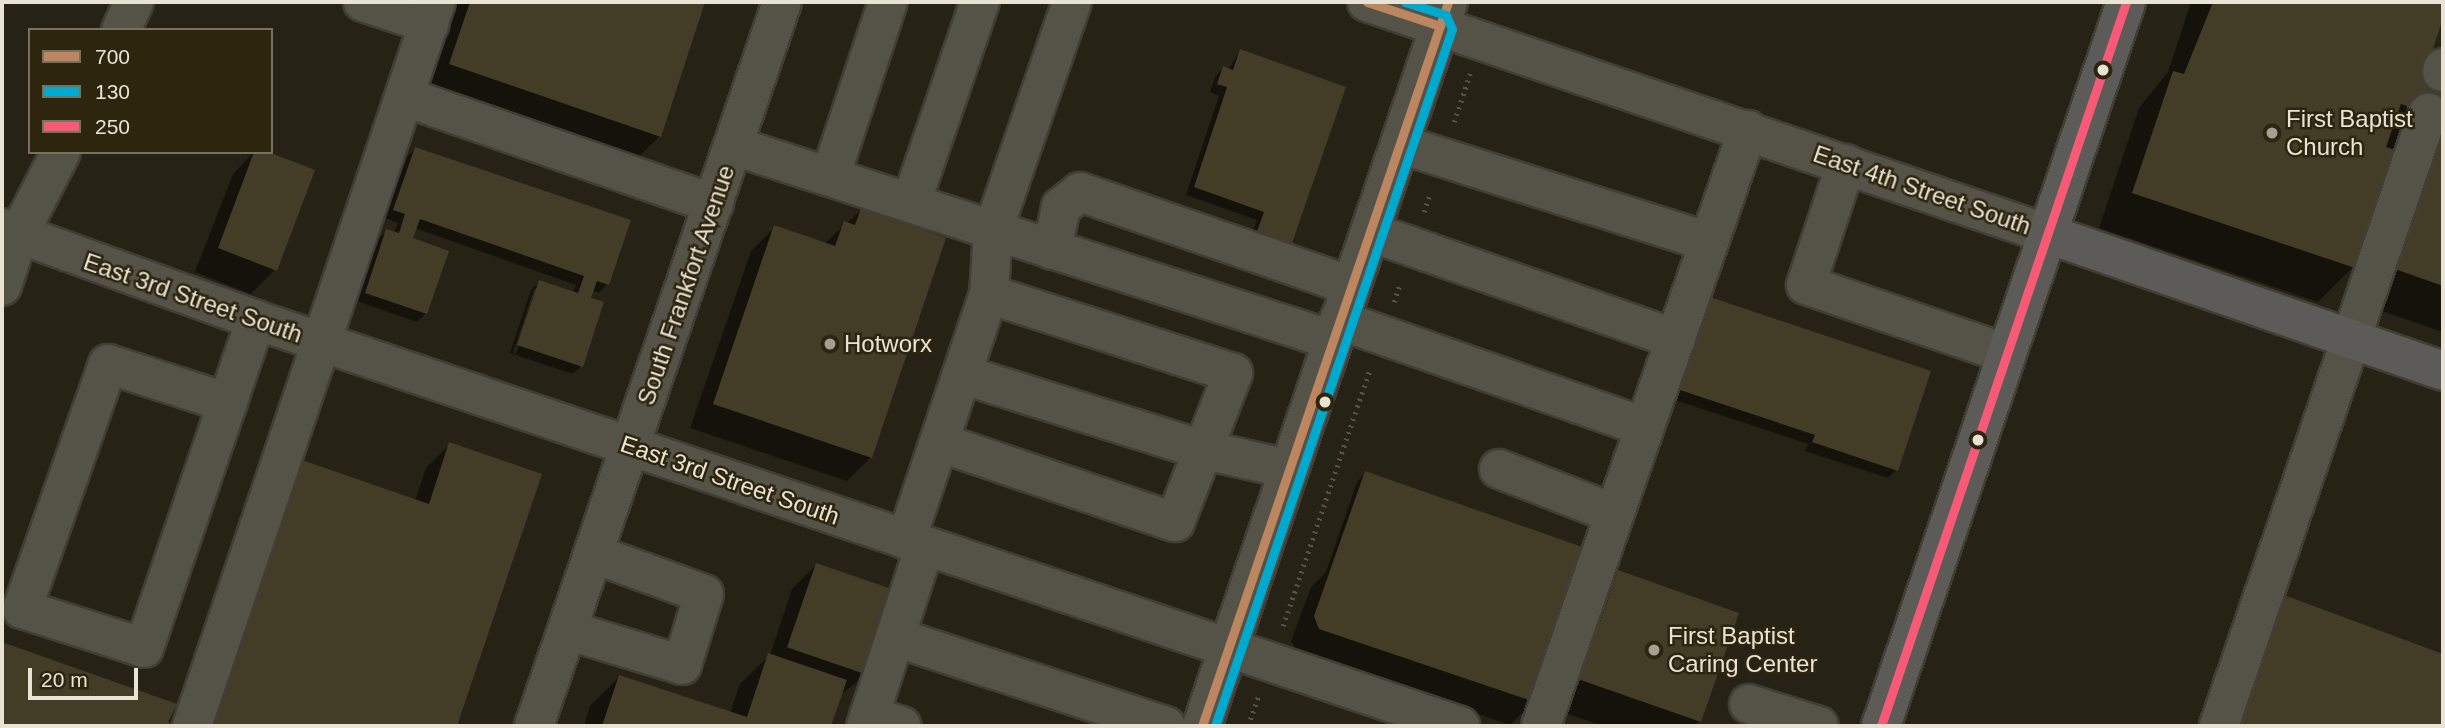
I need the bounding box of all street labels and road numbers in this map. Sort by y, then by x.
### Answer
street label: East 4th Street South [1809,139,2035,241]
street label: South Frankfort Avenue [631,161,741,409]
street label: East 3rd Street South [80,247,306,349]
street label: East 3rd Street South [617,429,843,531]

